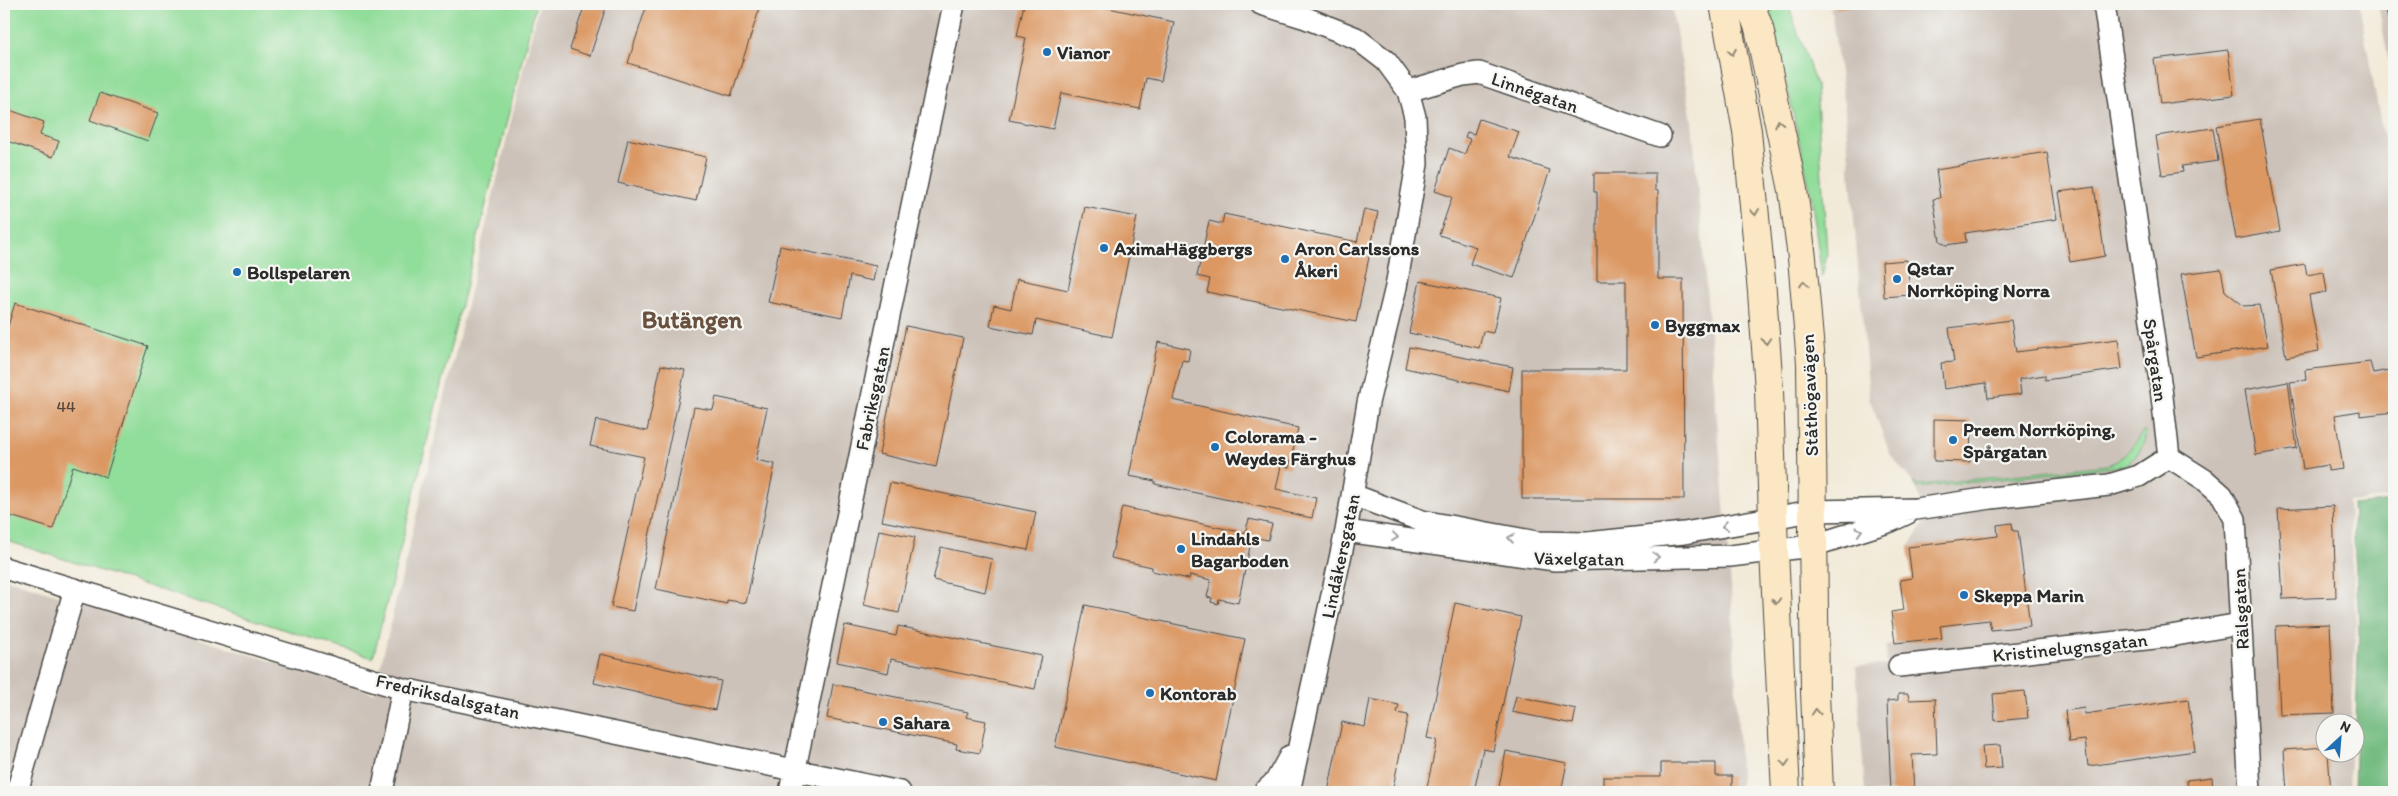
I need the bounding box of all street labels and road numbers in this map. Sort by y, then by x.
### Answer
street label: Linnégatan [1488,67,1581,118]
street label: Spårgatan [2138,317,2173,403]
street label: Ståthögavägen [1796,333,1823,457]
street label: Fabriksgatan [850,343,895,453]
street label: Lindåkersgatan [1316,492,1365,621]
street label: Växelgatan [1534,546,1624,571]
street label: Rälsgatan [2227,568,2254,650]
street label: Kristinelugnsgatan [1991,628,2149,667]
street label: Fredriksdalsgatan [374,669,522,724]

